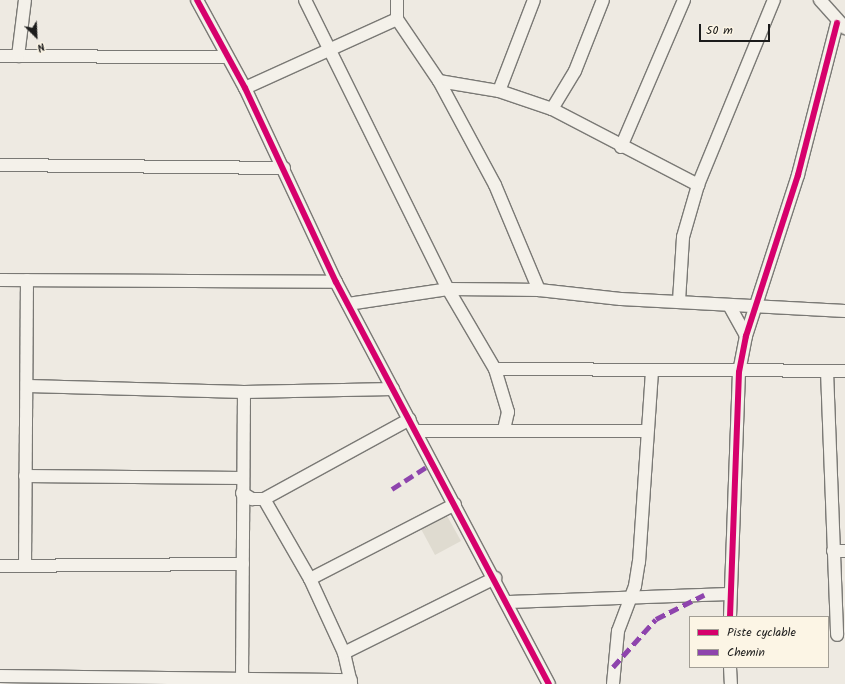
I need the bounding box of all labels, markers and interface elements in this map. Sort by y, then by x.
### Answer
north arrow [16,16,56,56]
scale bar [701,16,772,42]
text: 50 m [706,21,733,40]
text: N [34,37,48,57]
legend [689,616,829,668]
text: Piste cyclable [727,623,796,642]
text: Chemin [727,643,765,662]

